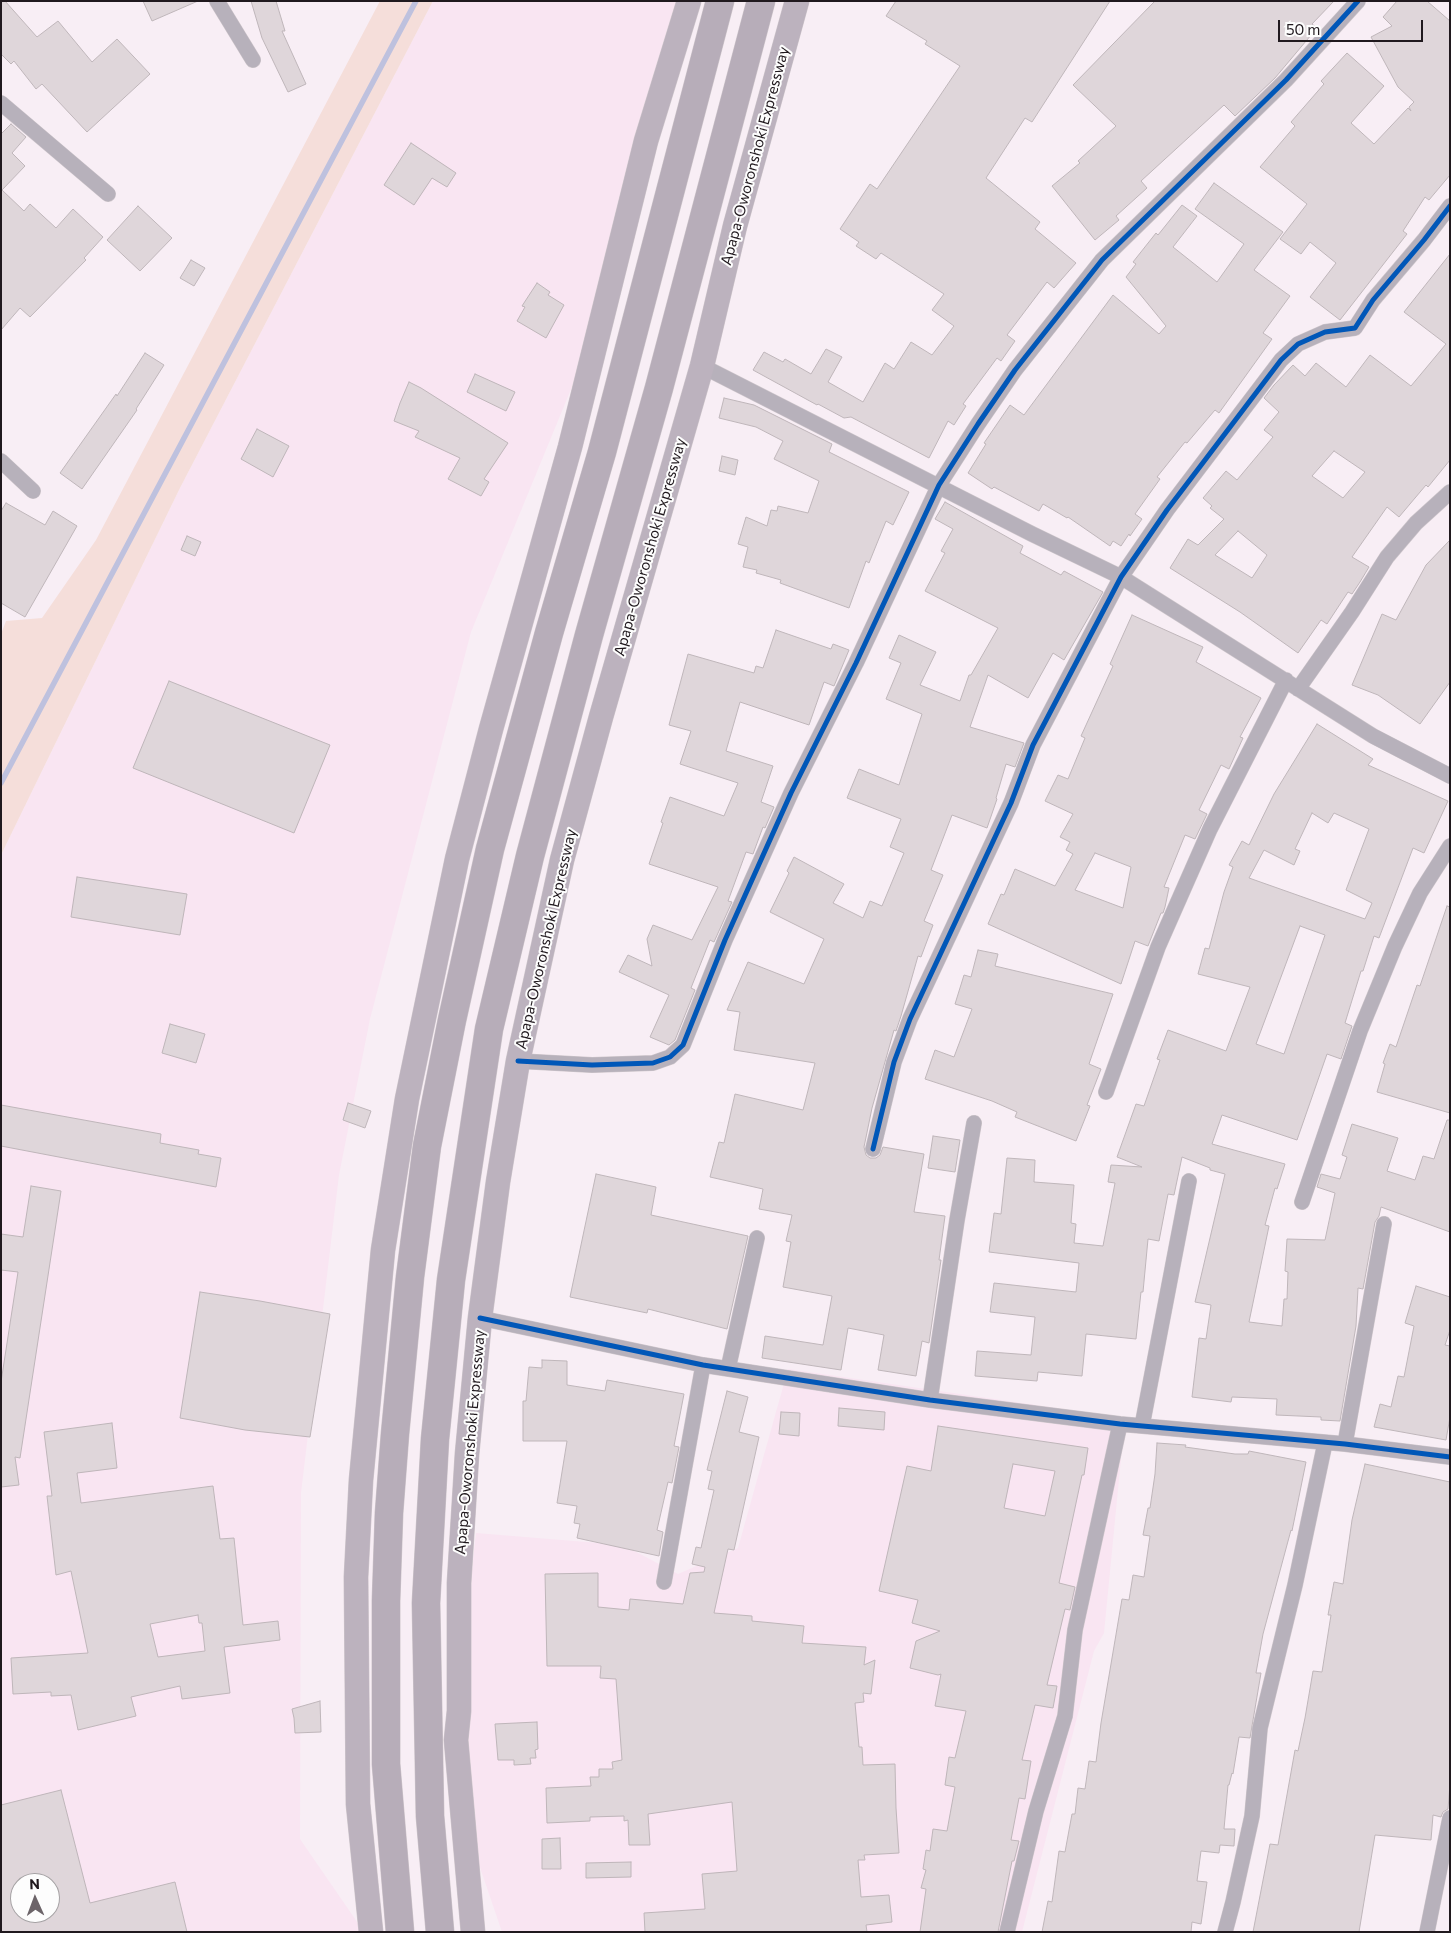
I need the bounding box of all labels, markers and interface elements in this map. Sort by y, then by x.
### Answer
scale bar [1281,10,1426,42]
text: 50 m [1286,20,1320,38]
street label: Apapa-Oworonshoki Expressway [717,45,793,267]
street label: Apapa-Oworonshoki Expressway [610,436,690,658]
street label: Apapa-Oworonshoki Expressway [512,827,580,1051]
street label: Apapa-Oworonshoki Expressway [451,1329,489,1555]
north arrow [10,1873,60,1923]
text: N [29,1875,40,1892]

